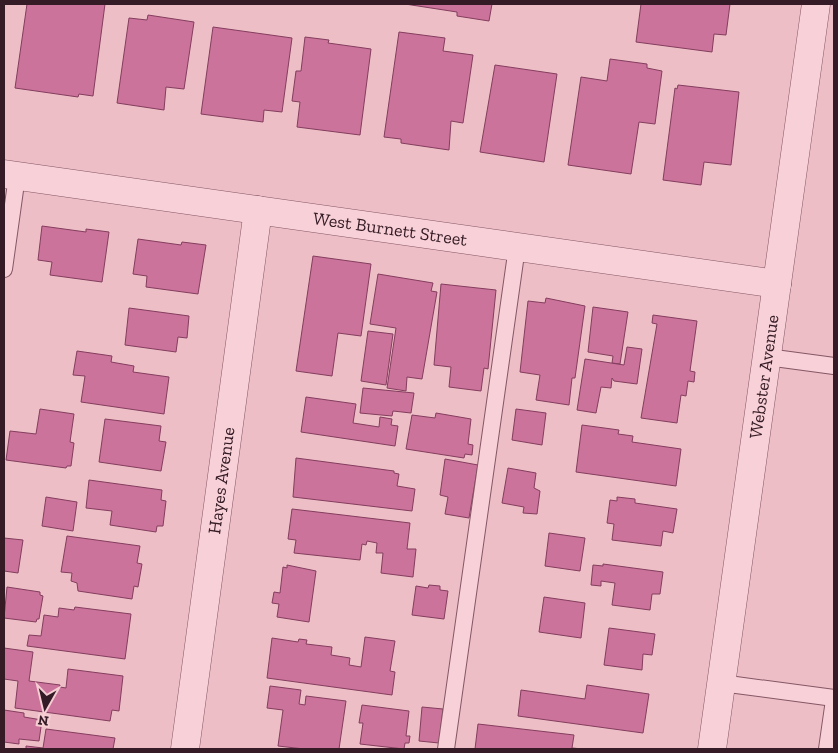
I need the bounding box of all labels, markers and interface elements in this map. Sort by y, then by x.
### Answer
street label: West Burnett Street [312,207,469,251]
street label: Webster Avenue [744,313,784,440]
street label: Hayes Avenue [203,426,239,535]
north arrow [20,683,70,733]
text: N [36,711,50,730]

